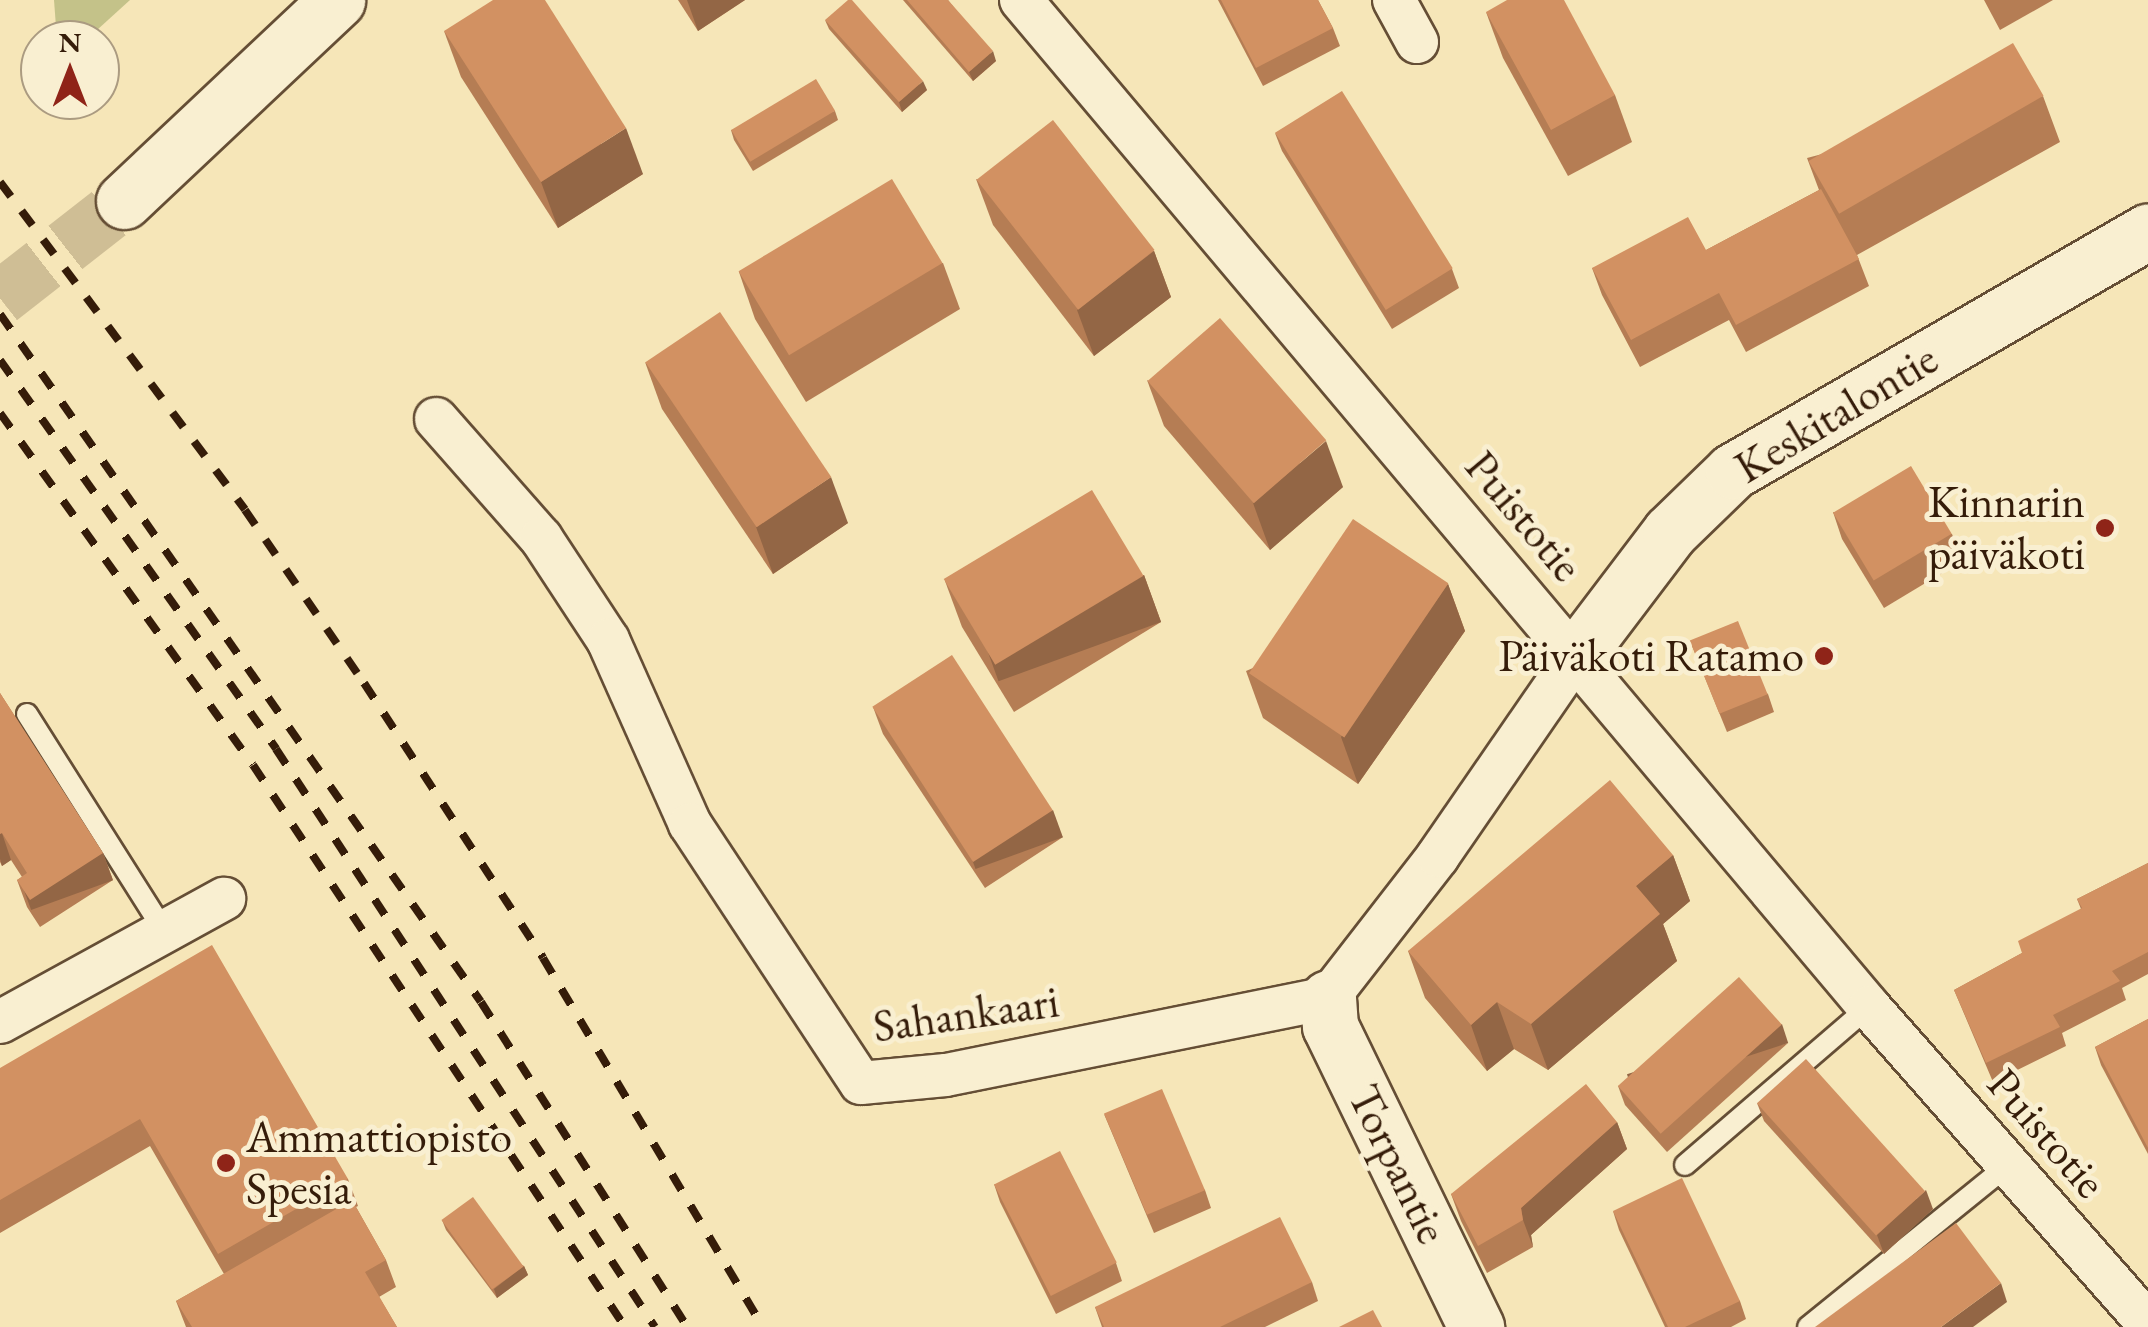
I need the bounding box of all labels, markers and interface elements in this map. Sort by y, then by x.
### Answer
north arrow [20,20,120,120]
text: N [59,24,81,60]
street label: Keskitalontie [1725,332,1947,494]
street label: Puistotie [1454,440,1594,592]
place label: Kinnarin päiväkoti [1928,475,2085,581]
marker: Kinnarin päiväkoti [2094,517,2116,539]
place label: Päiväkoti Ratamo [1498,629,1804,683]
marker: Päiväkoti Ratamo [1813,645,1835,667]
street label: Sahankaari [870,974,1062,1054]
street label: Puistotie [1976,1057,2118,1209]
street label: Torpantie [1337,1076,1459,1252]
place label: Ammattiopisto Spesia [246,1110,512,1216]
marker: Ammattiopisto Spesia [215,1152,237,1174]

